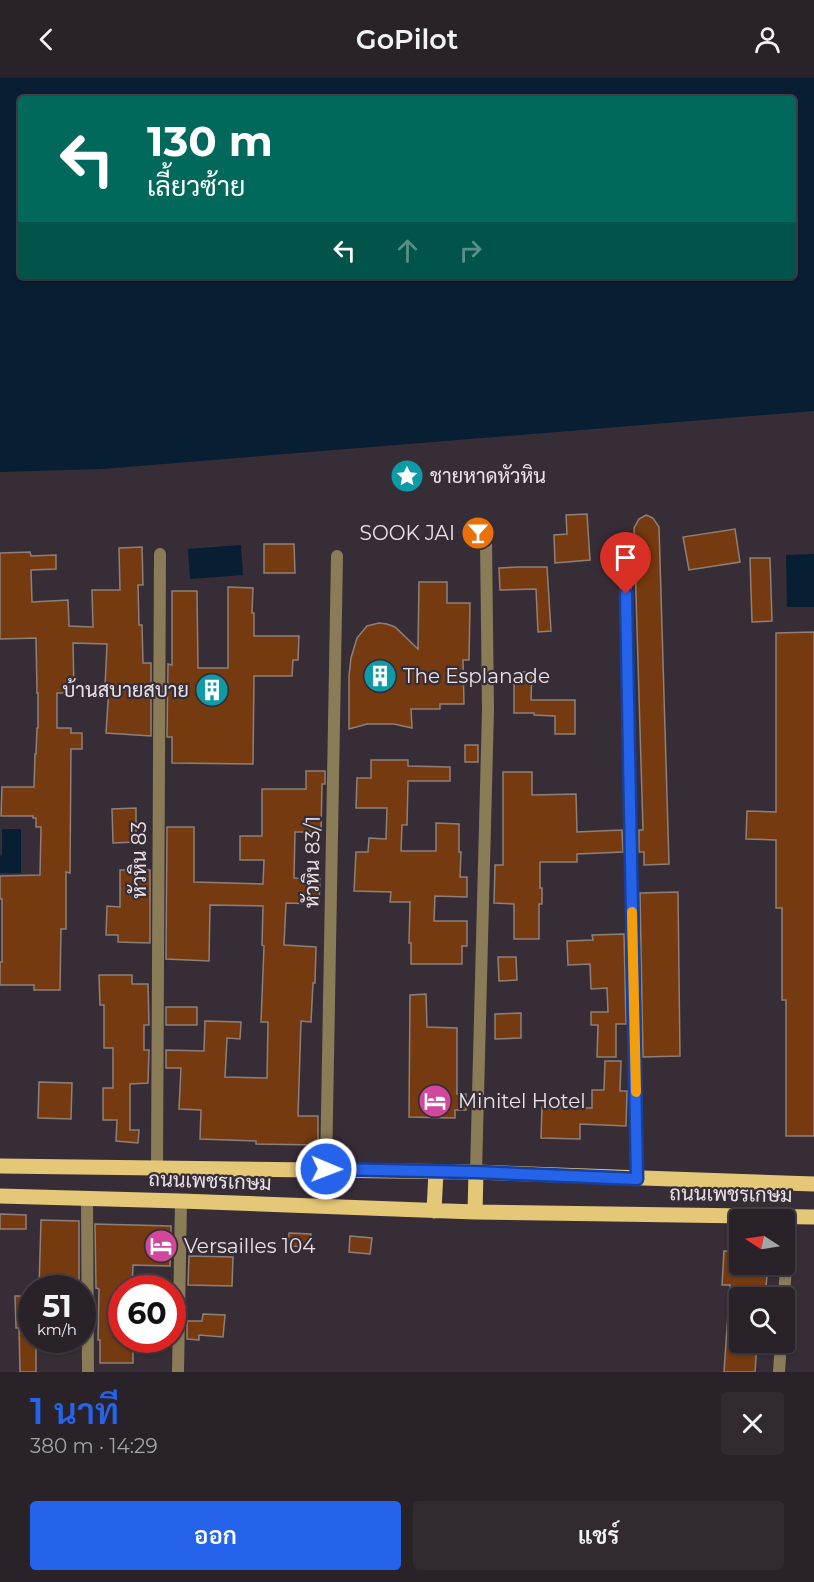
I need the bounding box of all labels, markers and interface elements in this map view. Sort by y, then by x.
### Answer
icon: back [30,23,63,56]
text: GoPilot [356,23,458,56]
icon: person [751,23,784,56]
text: 130 m [147,115,273,167]
icon: left [48,120,126,198]
text: เลี้ยวซ้าย [147,170,245,203]
icon: left [328,234,361,267]
icon: ahead [391,234,424,267]
icon: right [454,234,487,267]
place icon: ชายหาดหัวหิน [389,458,425,494]
place label: ชายหาดหัวหิน [430,464,546,488]
bar icon: SOOK JAI [460,515,496,551]
place label: SOOK JAI [360,521,455,545]
pin [600,532,651,594]
icon: arrive [609,541,642,574]
building icon: The Esplanade [362,658,398,694]
place label: The Esplanade [403,664,550,688]
building icon: บ้านสบายสบาย [194,672,230,708]
place label: บ้านสบายสบาย [62,678,189,702]
street label: หัวหิน 83/1 [299,816,325,908]
street label: หัวหิน 83 [127,821,151,899]
hotel icon: Minitel Hotel [417,1083,453,1119]
place label: Minitel Hotel [458,1089,586,1113]
position arrow [294,1137,358,1201]
street label: ถนนเพชรเกษม [148,1167,272,1195]
street label: ถนนเพชรเกษม [669,1181,793,1207]
north arrow [729,1209,795,1275]
map controls [729,1209,795,1353]
hotel icon: Versailles 104 [143,1228,179,1264]
place label: Versailles 104 [184,1234,315,1258]
speed limit sign: 60 [108,1275,186,1353]
button: search [729,1287,795,1353]
text: 51 [42,1288,72,1325]
text: km/h [37,1320,77,1339]
text: 1 นาที [30,1389,119,1433]
button: close [721,1392,784,1455]
text: 380 m · 14:29 [30,1434,158,1458]
button: ออก [30,1501,401,1570]
button: แชร์ [413,1501,784,1570]

